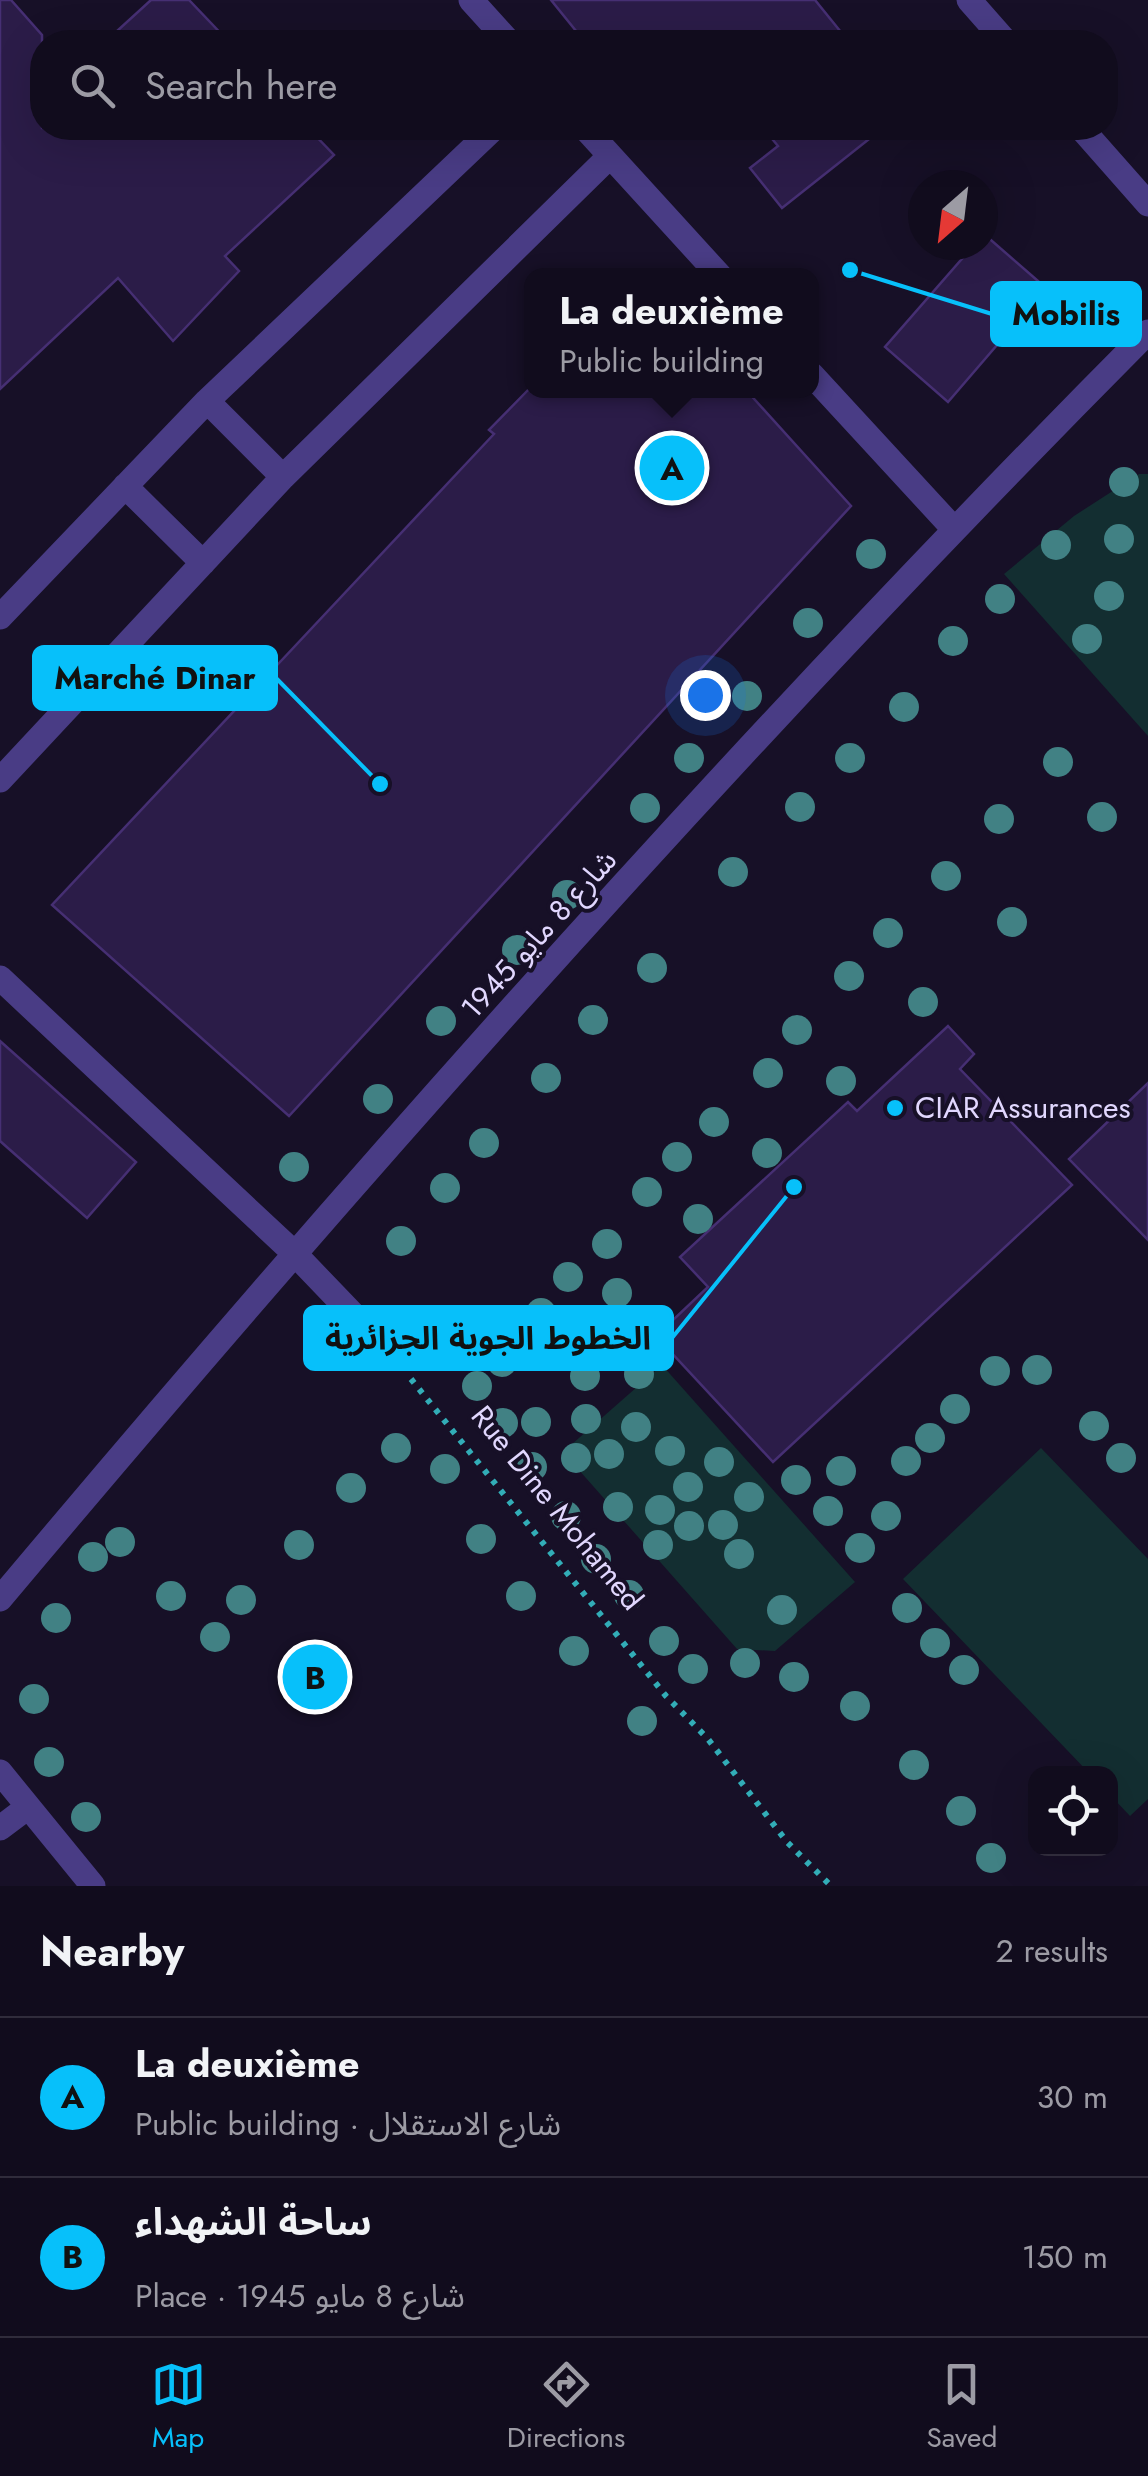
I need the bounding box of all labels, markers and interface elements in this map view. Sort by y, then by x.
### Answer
search box [30,30,1118,140]
icon: search [65,58,120,113]
text: Search here [145,58,337,113]
north arrow [908,170,998,260]
popup [524,268,819,398]
text: La deuxième [559,283,784,338]
callout: Mobilis [992,283,1140,345]
text: Mobilis [1012,291,1120,337]
text: Public building [559,338,764,384]
pin: A [640,430,704,506]
callout: Marché Dinar [34,647,276,709]
text: Marché Dinar [54,655,256,701]
your location [680,670,731,721]
street label: شارع 8 مايو 1945 [451,840,627,1028]
place label: CIAR Assurances [915,1086,1131,1129]
marker: CIAR Assurances [884,1097,906,1119]
callout: الخطوط الجوية الجزائرية [305,1307,672,1369]
text: الخطوط الجوية الجزائرية [325,1315,651,1361]
street label: Rue Dine Mohamed [461,1396,653,1619]
pin: B [282,1640,348,1714]
map controls [1028,1766,1118,1856]
button: locate [1028,1766,1118,1856]
text: Nearby [40,1921,184,1982]
text: 2 results [996,1928,1108,1974]
text: La deuxième [135,2036,359,2091]
text: A [61,2074,84,2120]
text: 30 m [1037,2074,1108,2120]
text: Public building · شارع الاستقلال [135,2101,561,2147]
text: ساحة الشهداء [135,2194,372,2249]
text: B [62,2234,83,2280]
text: 150 m [1022,2234,1108,2280]
text: Place · شارع 8 مايو 1945 [135,2273,465,2319]
tab: Map [151,2357,206,2458]
tab: Directions [507,2357,625,2458]
tab: Saved [926,2357,997,2458]

